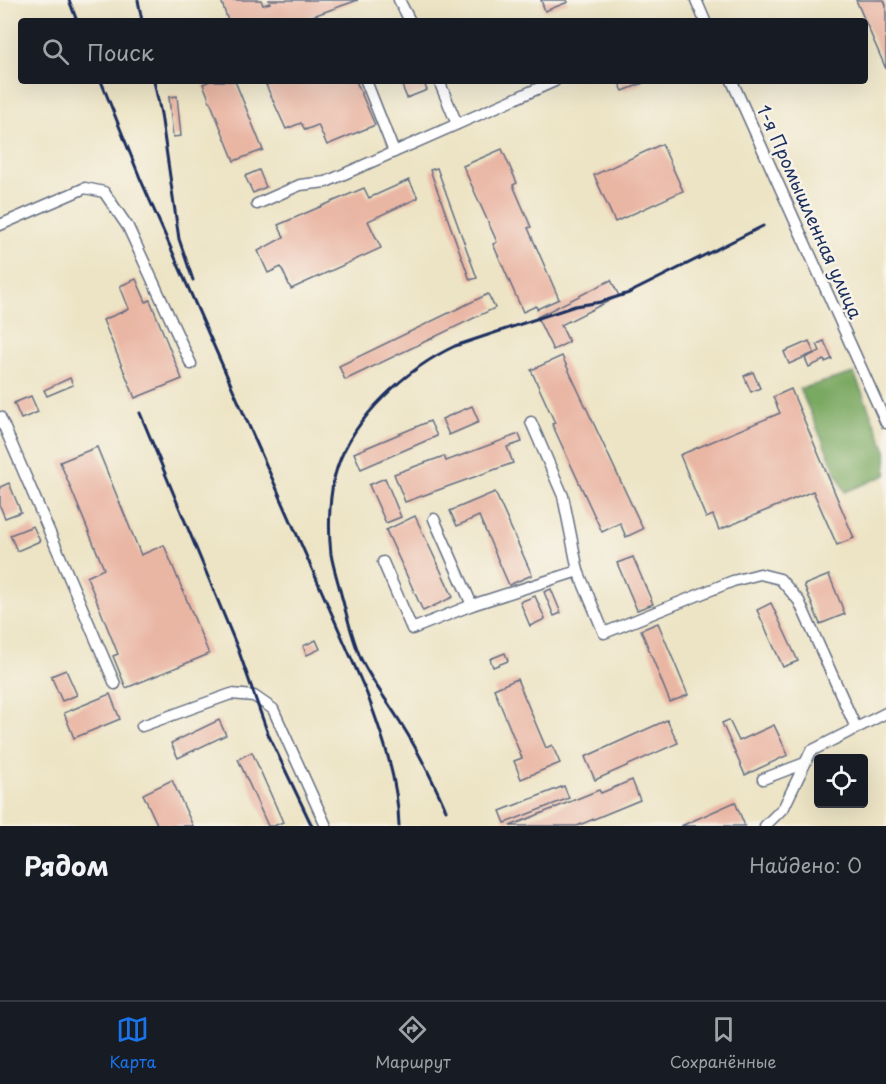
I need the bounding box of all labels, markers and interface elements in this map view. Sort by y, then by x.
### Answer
search box [18,18,868,84]
icon: search [39,35,72,68]
text: Поиск [87,35,154,68]
street label: 1-я Промышленная улица [751,100,870,323]
map controls [814,754,868,808]
button: locate [814,754,868,808]
text: Рядом [24,846,109,885]
text: Найдено: 0 [749,850,862,880]
tab: Карта [109,1013,156,1073]
tab: Маршрут [375,1013,451,1073]
tab: Сохранённые [670,1013,777,1073]

